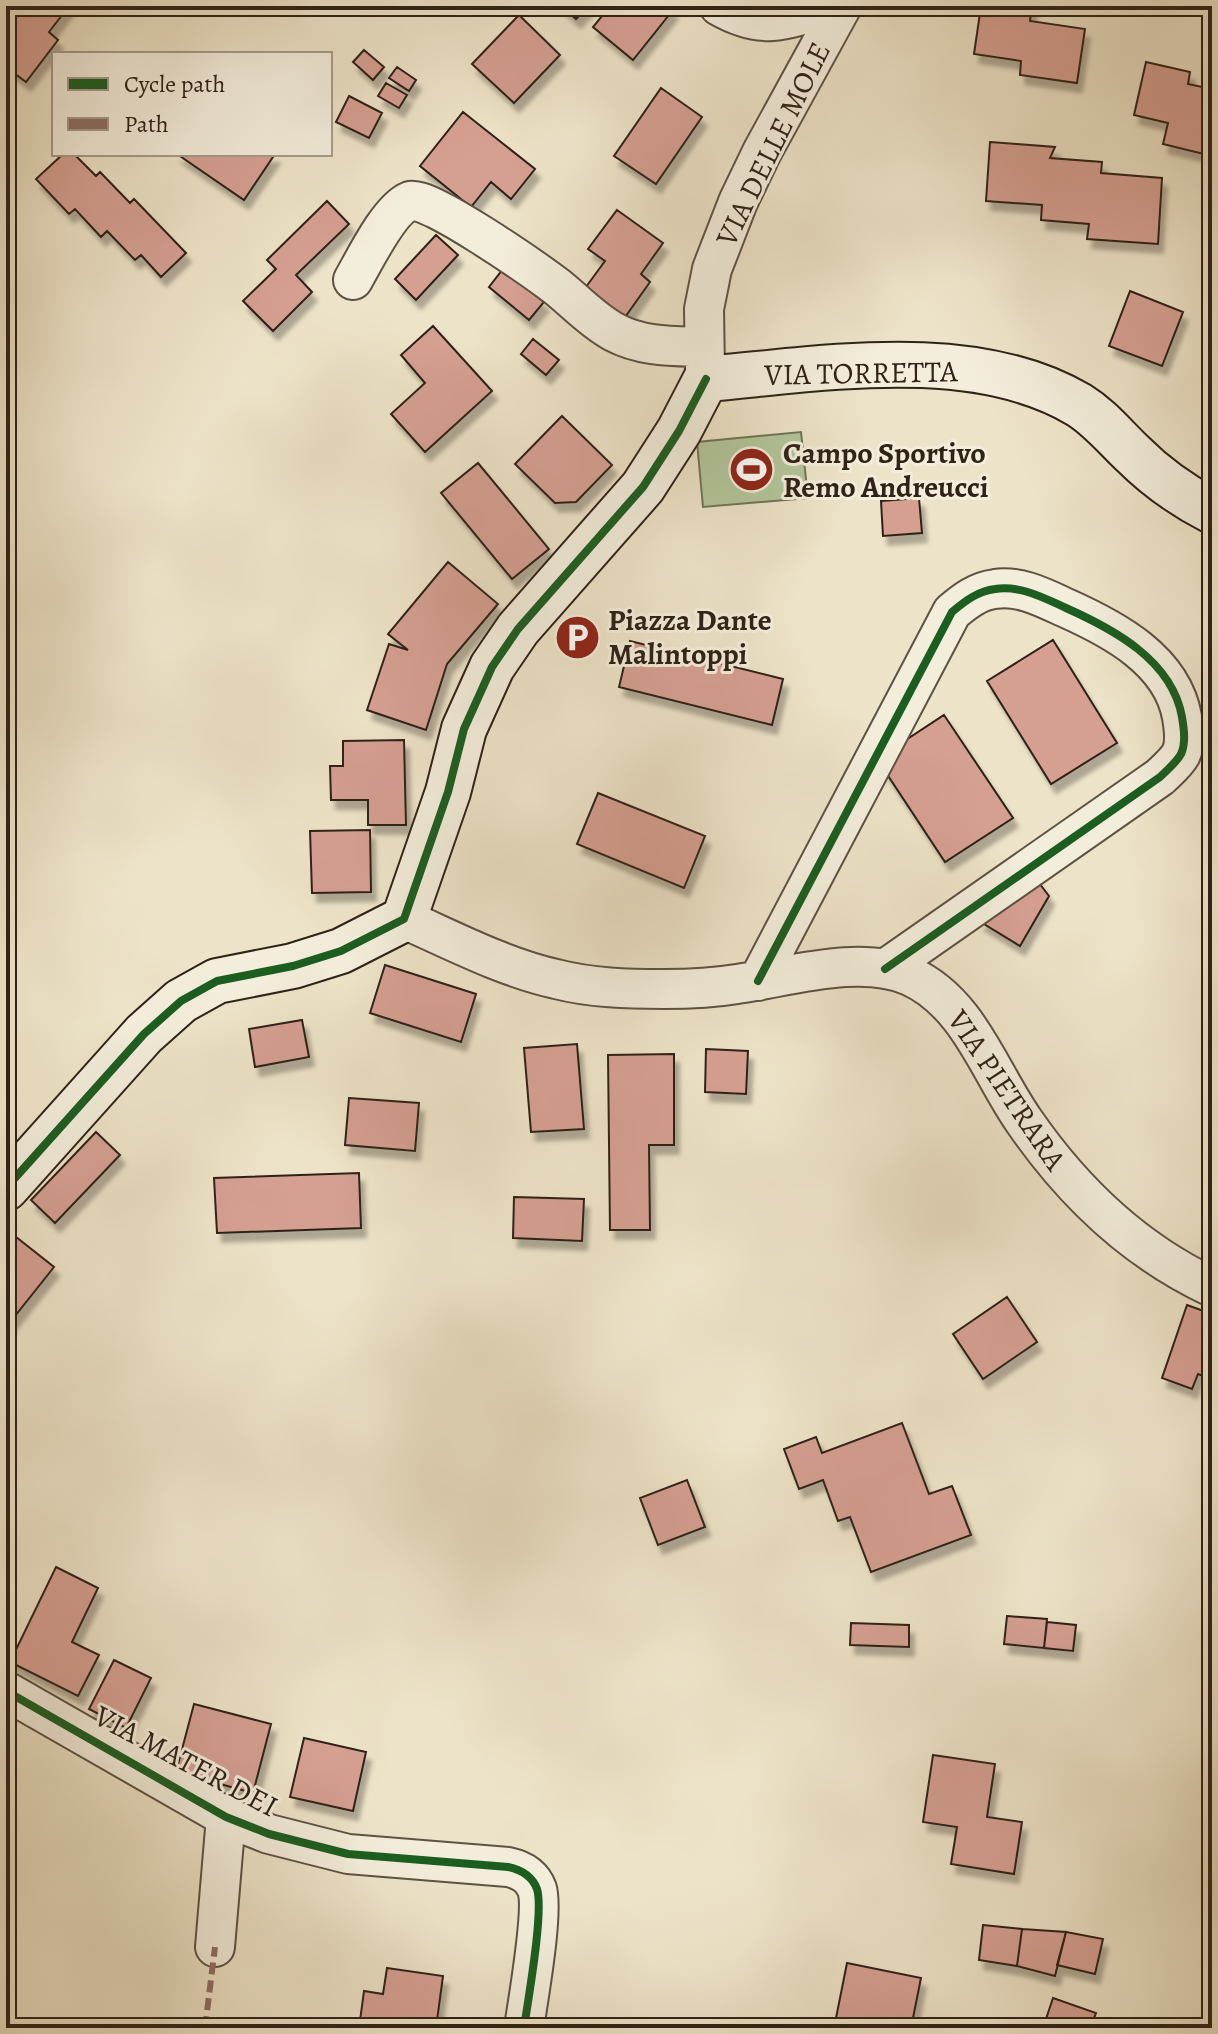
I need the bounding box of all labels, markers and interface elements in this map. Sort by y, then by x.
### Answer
street label: VIA DELLE MOLE [706,35,840,254]
legend [52,52,332,156]
text: Cycle path [124,68,225,100]
text: Path [124,108,169,140]
street label: VIA TORRETTA [763,351,958,395]
place label: Campo Sportivo Remo Andreucci [783,433,989,507]
sports icon: Campo Sportivo Remo Andreucci [728,446,776,494]
place label: Piazza Dante Malintoppi [608,600,772,674]
parking icon: Piazza Dante Malintoppi [553,613,601,661]
street label: VIA PIETRARA [938,1001,1076,1178]
street label: VIA MATER DEI [86,1695,285,1826]

